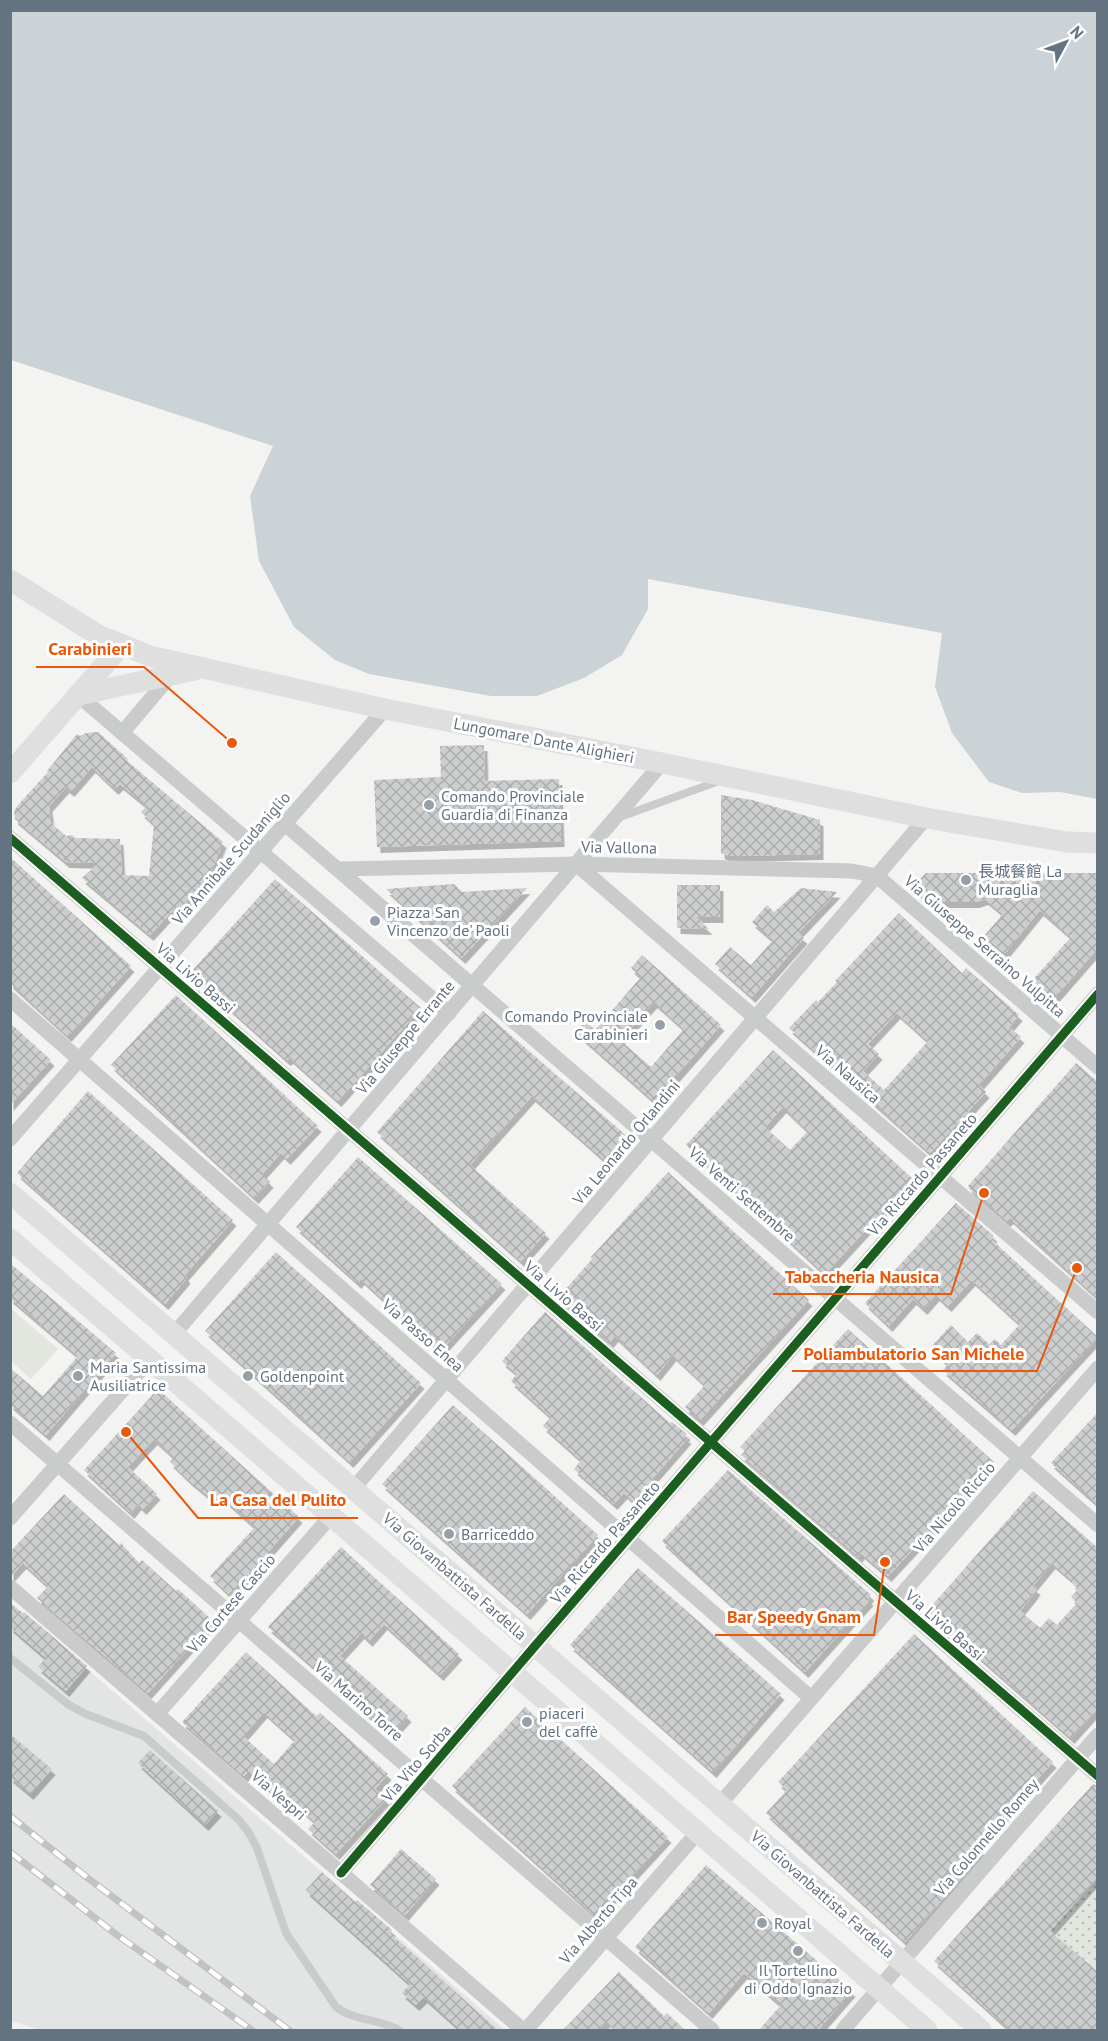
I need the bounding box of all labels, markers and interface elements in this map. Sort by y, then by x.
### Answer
north arrow [1036,12,1096,72]
text: N [1066,22,1088,43]
callout: Carabinieri [36,631,144,667]
text: Carabinieri [48,637,132,660]
street label: Lungomare Dante Alighieri [452,713,636,767]
place label: Comando Provinciale Guardia di Finanza [441,786,585,824]
street label: Via Annibale Scudaniglio [167,787,294,929]
marker: Comando Provinciale Guardia di Finanza [422,798,436,812]
street label: Via Vallona [580,836,657,858]
place label: 長城餐館 La Muraglia [978,861,1062,899]
street label: Via Giuseppe Serraino Vulpitta [900,870,1070,1021]
marker: 長城餐館 La Muraglia [959,873,973,887]
place label: Piazza San Vincenzo de' Paoli [386,902,509,940]
marker: Piazza San Vincenzo de' Paoli [368,914,382,928]
street label: Via Livio Bassi [152,938,240,1018]
street label: Via Giuseppe Errante [351,976,458,1099]
place label: Comando Provinciale Carabinieri [505,1006,648,1044]
marker: Comando Provinciale Carabinieri [653,1018,667,1032]
street label: Via Nausica [811,1040,884,1107]
street label: Via Leonardo Orlandini [567,1076,684,1209]
street label: Via Riccardo Passaneto [862,1108,981,1240]
street label: Via Venti Settembre [684,1142,799,1246]
street label: Via Livio Bassi [520,1256,608,1336]
callout: Tabaccheria Nausica [773,1258,951,1294]
text: Tabaccheria Nausica [785,1265,939,1288]
street label: Via Passo Enea [377,1293,468,1376]
callout: Poliambulatorio San Michele [792,1335,1037,1371]
text: Poliambulatorio San Michele [804,1342,1024,1365]
place label: Maria Santissima Ausiliatrice [90,1357,206,1395]
place label: Goldenpoint [260,1366,345,1386]
marker: Maria Santissima Ausiliatrice [71,1369,85,1383]
marker: Goldenpoint [241,1369,255,1383]
street label: Via Nicolò Riccio [908,1457,999,1557]
street label: Via Riccardo Passaneto [545,1476,664,1608]
callout: La Casa del Pulito [198,1482,358,1518]
text: La Casa del Pulito [210,1488,347,1511]
street label: Via Giovanbattista Fardella [378,1507,531,1644]
place label: Barriceddo [461,1524,534,1544]
marker: Barriceddo [442,1527,456,1541]
street label: Via Cortese Cascio [182,1549,279,1657]
street label: Via Livio Bassi [901,1585,989,1665]
callout: Bar Speedy Gnam [715,1599,874,1635]
text: Bar Speedy Gnam [727,1605,861,1628]
street label: Via Marino Torre [310,1656,408,1745]
place label: piaceri del caffè [539,1703,598,1741]
marker: piaceri del caffè [520,1715,534,1729]
street label: Via Vito Sorba [376,1720,455,1806]
street label: Via Vespri [247,1765,311,1824]
street label: Via Colonnello Romey [929,1774,1043,1901]
street label: Via Giovanbattista Fardella [746,1825,899,1962]
street label: Via Alberto Tipa [554,1872,641,1969]
place label: Royal [774,1913,812,1933]
marker: Royal [755,1916,769,1930]
marker: Il Tortellino di Oddo Ignazio [791,1944,805,1958]
place label: Il Tortellino di Oddo Ignazio [744,1960,852,1998]

